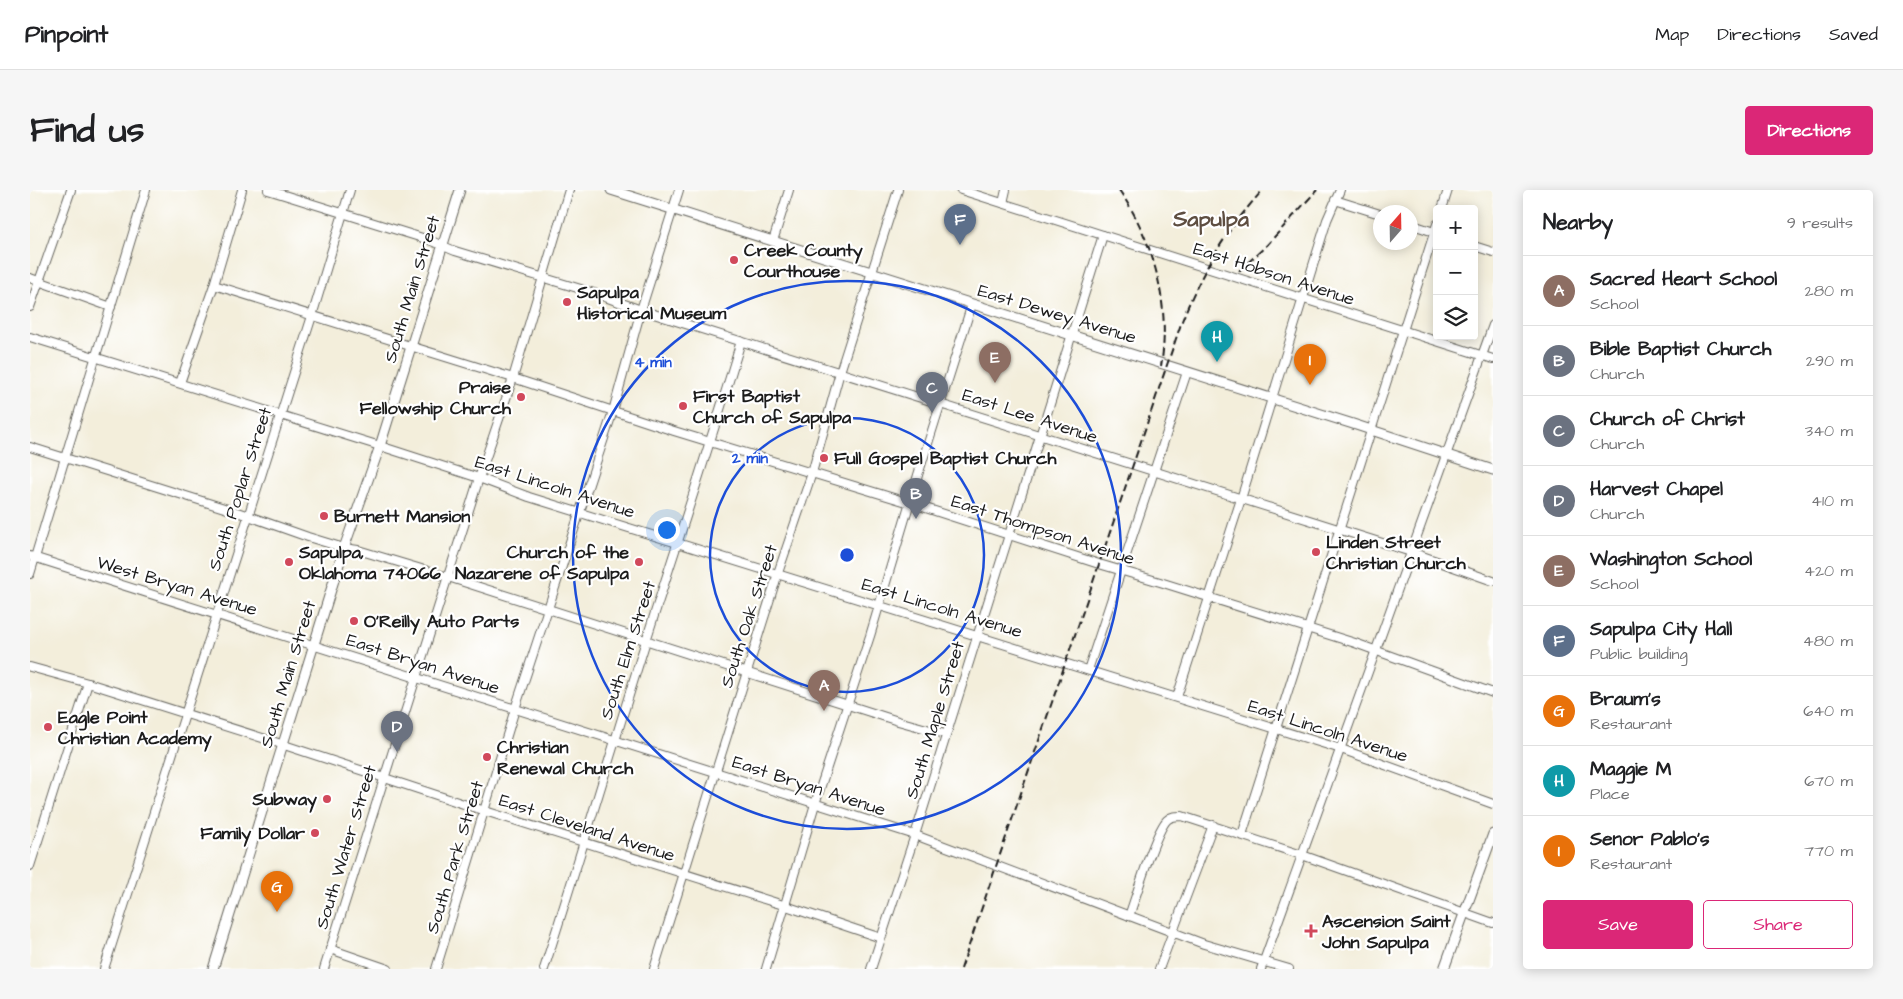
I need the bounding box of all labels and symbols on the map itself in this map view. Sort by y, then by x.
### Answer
pin: F [944,204,976,245]
district label: Sapulpa [1172,204,1250,235]
north arrow [1373,205,1418,250]
street label: South Main Street [378,212,446,366]
street label: East Hobson Avenue [1190,236,1358,312]
place label: Creek County Courthouse [744,238,863,284]
marker: Creek County Courthouse [728,254,740,266]
street label: East Dewey Avenue [974,278,1140,351]
place label: Sapulpa Historical Museum [576,280,727,326]
marker: Sapulpa Historical Museum [561,296,573,308]
pin: H [1201,321,1233,362]
pin: E [979,342,1011,383]
pin: I [1294,344,1326,385]
text: 4 min [634,352,672,373]
pin: C [916,372,948,413]
place label: Praise Fellowship Church [360,375,512,421]
street label: East Lee Avenue [959,382,1101,450]
place label: First Baptist Church of Sapulpa [693,384,852,430]
marker: Praise Fellowship Church [515,391,527,403]
marker: First Baptist Church of Sapulpa [677,400,689,412]
street label: South Poplar Street [202,403,278,574]
place label: Full Gospel Baptist Church [834,446,1058,471]
text: 2 min [731,448,769,469]
street label: East Lincoln Avenue [472,449,638,525]
marker: Full Gospel Baptist Church [818,452,830,464]
pin: B [900,478,932,519]
street label: East Thompson Avenue [948,489,1138,572]
place label: Burnett Mansion [334,504,470,529]
marker: Burnett Mansion [318,510,330,522]
your location [654,517,680,543]
place label: Linden Street Christian Church [1326,530,1467,576]
place label: Sapulpa, Oklahoma 74066 [298,540,441,586]
place label: Church of the Nazarene of Sapulpa [455,540,630,586]
street label: South Oak Street [714,540,784,691]
centre of rings [838,546,856,564]
marker: Linden Street Christian Church [1310,546,1322,558]
street label: West Bryan Avenue [93,550,261,623]
marker: Sapulpa, Oklahoma 74066 [283,556,295,568]
marker: Church of the Nazarene of Sapulpa [633,556,645,568]
street label: East Lincoln Avenue [859,572,1026,644]
street label: South Elm Street [594,577,662,723]
street label: South Main Street [254,597,322,751]
place label: O'Reilly Auto Parts [364,609,519,635]
marker: O'Reilly Auto Parts [348,615,360,627]
street label: East Bryan Avenue [343,627,503,702]
street label: South Maple Street [899,637,971,802]
pin: A [808,670,840,711]
street label: East Lincoln Avenue [1245,693,1411,769]
place label: Eagle Point Christian Academy [58,705,212,752]
pin: D [381,711,413,752]
marker: Eagle Point Christian Academy [42,721,54,733]
place label: Christian Renewal Church [497,735,634,781]
street label: East Bryan Avenue [729,749,889,824]
marker: Christian Renewal Church [481,751,493,763]
street label: South Water Street [309,761,383,932]
street label: South Park Street [420,777,490,936]
place label: Subway [252,787,317,813]
street label: East Cleveland Avenue [496,788,678,868]
marker: Subway [321,793,333,805]
place label: Family Dollar [200,821,305,847]
marker: Family Dollar [309,827,321,839]
pin: G [261,871,293,912]
place label: Ascension Saint John Sapulpa [1321,909,1451,955]
marker: Ascension Saint John Sapulpa [1304,924,1318,938]

